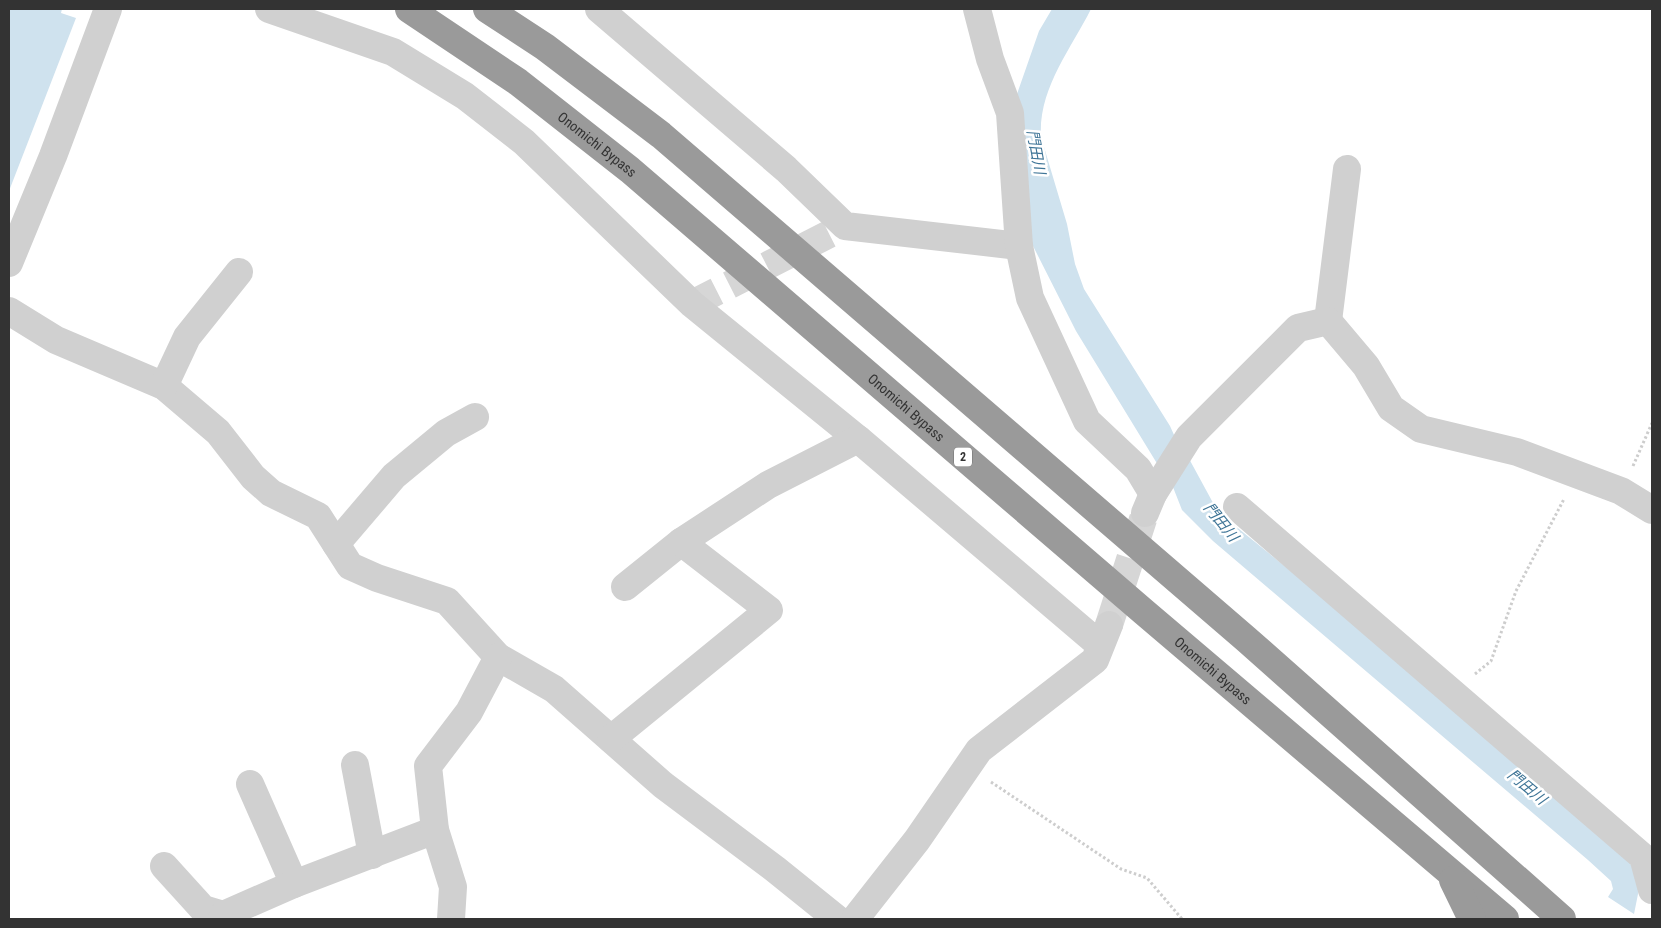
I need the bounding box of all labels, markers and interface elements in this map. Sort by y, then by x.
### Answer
street label: Onomichi Bypass [555,108,640,180]
water label: 門田川 [1023,128,1049,178]
street label: Onomichi Bypass [865,370,948,445]
road number: 2 [954,448,972,467]
water label: 門田川 [1200,499,1243,547]
street label: Onomichi Bypass [1171,634,1255,708]
water label: 門田川 [1504,766,1552,810]

